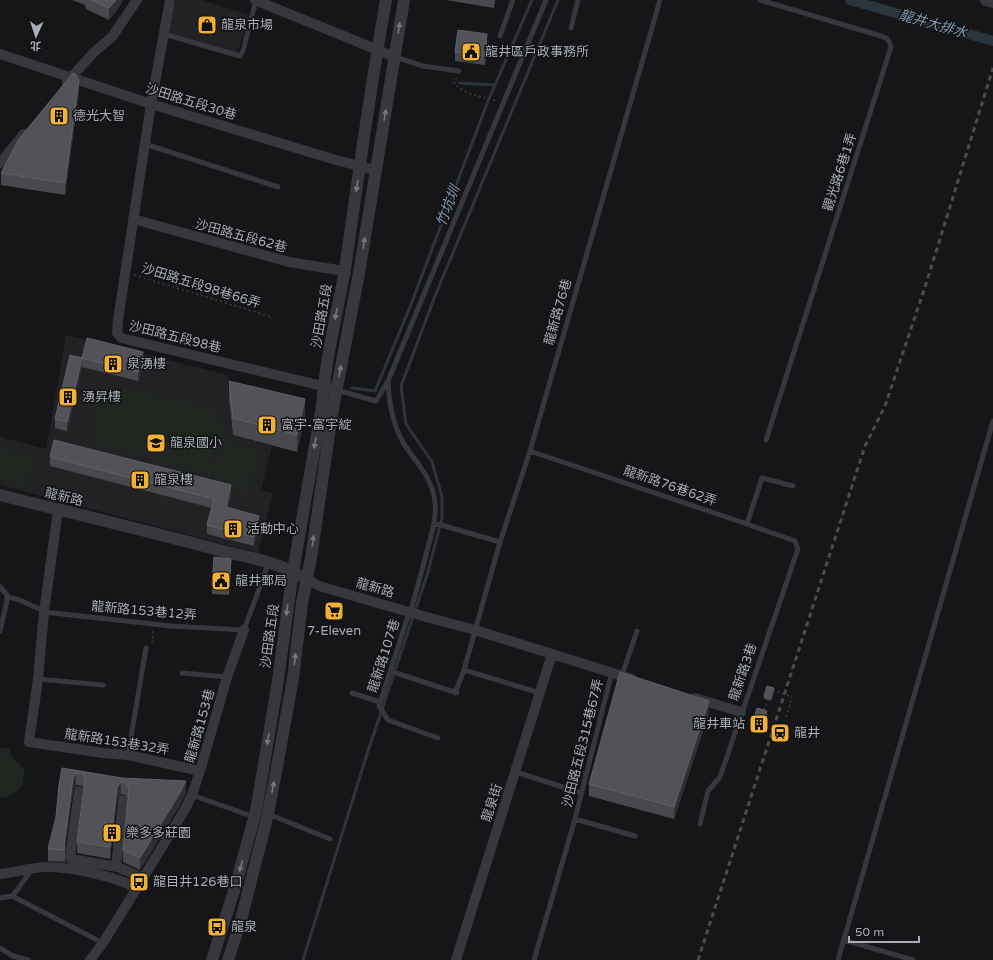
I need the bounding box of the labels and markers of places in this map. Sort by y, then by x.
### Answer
shop icon: 龍泉市場 [196,14,218,36]
place label: 龍泉市場 [221,17,273,33]
public building icon: 龍井區戶政事務所 [460,41,482,63]
place label: 龍井區戶政事務所 [485,44,589,60]
building icon: 德光大智 [48,105,70,127]
place label: 德光大智 [73,108,125,124]
building icon: 泉湧樓 [102,353,124,375]
place label: 泉湧樓 [127,356,166,372]
building icon: 湧昇樓 [57,386,79,408]
place label: 湧昇樓 [82,389,121,405]
building icon: 富宇-富宇綻 [256,414,278,436]
place label: 富宇-富宇綻 [281,417,351,433]
school or university icon: 龍泉國小 [145,432,167,454]
place label: 龍泉國小 [170,435,222,451]
building icon: 龍泉樓 [129,469,151,491]
place label: 龍泉樓 [154,472,193,488]
building icon: 活動中心 [222,518,244,540]
place label: 活動中心 [247,521,299,537]
public building icon: 龍井郵局 [210,570,232,592]
place label: 龍井郵局 [235,573,287,589]
supermarket icon: 7-Eleven [323,600,345,622]
place label: 7-Eleven [307,623,361,639]
building icon: 龍井車站 [748,713,770,735]
place label: 龍井車站 [693,716,745,732]
station icon: 龍井 [769,722,791,744]
place label: 龍井 [794,725,820,741]
building icon: 樂多多莊園 [101,822,123,844]
place label: 樂多多莊園 [126,825,191,841]
bus stop icon: 龍目井126巷口 [128,871,150,893]
place label: 龍目井126巷口 [153,874,243,890]
bus stop icon: 龍泉 [206,916,228,938]
place label: 龍泉 [231,919,257,935]

